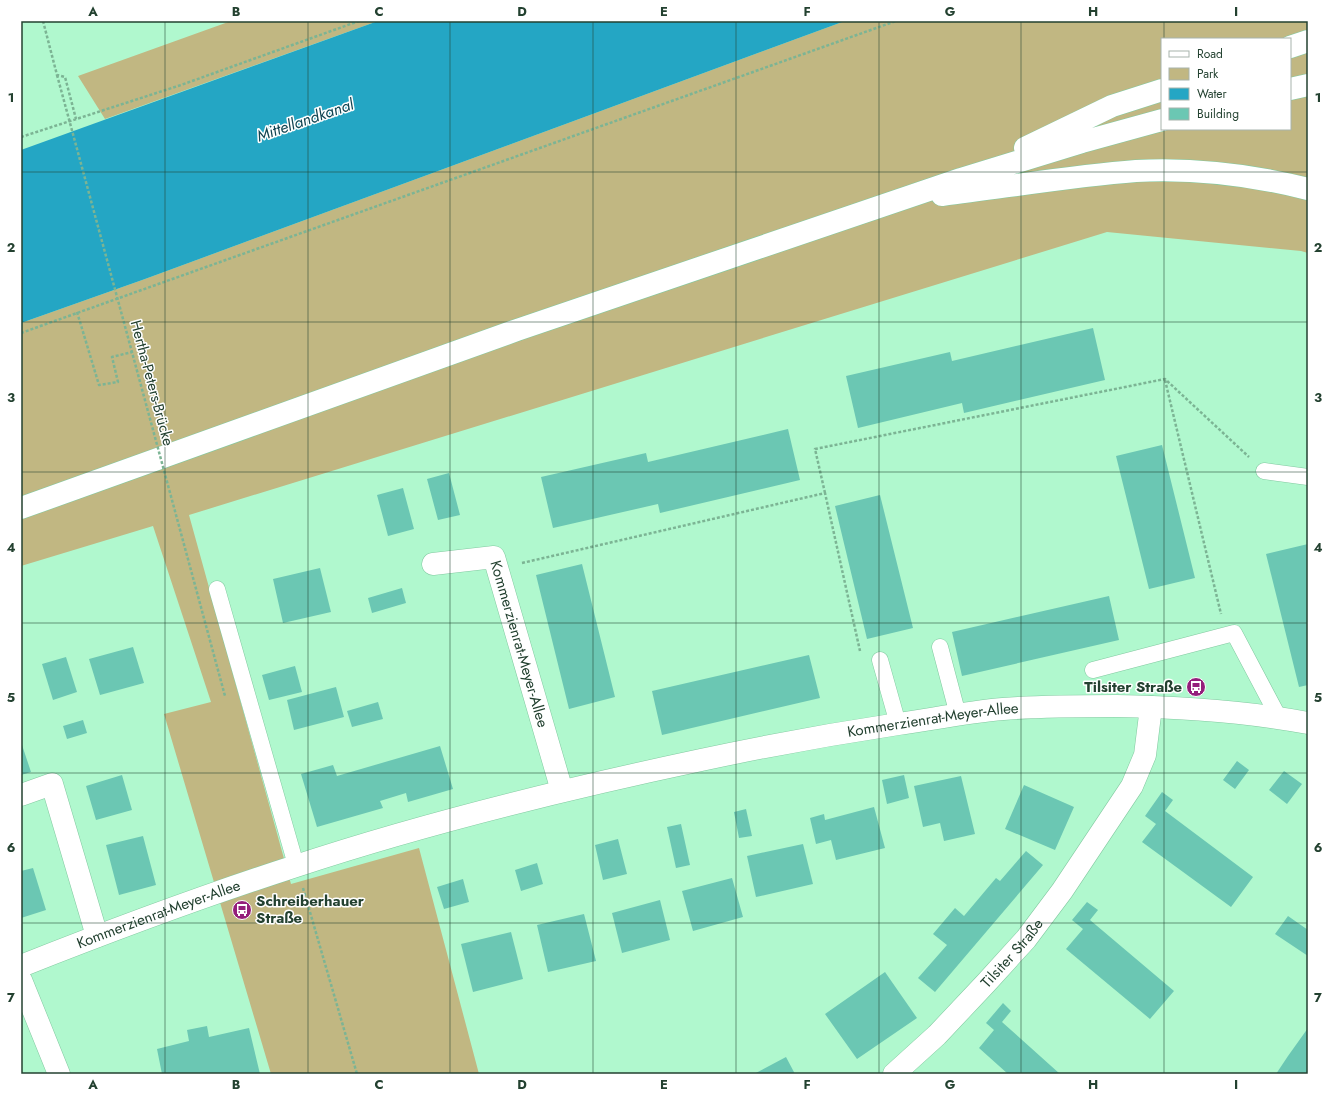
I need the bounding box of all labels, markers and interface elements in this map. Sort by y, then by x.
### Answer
text: A [87,2,98,21]
text: B [232,2,241,21]
text: C [374,2,384,21]
text: D [517,2,527,21]
text: E [660,2,668,21]
text: F [803,2,811,21]
text: G [945,2,956,21]
text: H [1088,2,1098,21]
text: I [1234,2,1238,21]
legend [1161,38,1291,130]
text: Road [1197,45,1223,63]
text: Park [1197,65,1219,83]
text: Water [1197,85,1228,103]
text: 1 [8,88,14,107]
text: 1 [1315,88,1321,107]
water label: Mittellandkanal [253,92,358,147]
text: Building [1197,105,1239,123]
text: 2 [7,238,15,257]
text: 2 [1314,238,1322,257]
street label: Hertha-Peters-Brücke [125,318,179,449]
text: 3 [7,388,15,407]
text: 3 [1314,388,1322,407]
text: 4 [6,538,16,557]
text: 4 [1313,538,1323,557]
street label: Kommerzienrat-Meyer-Allee [485,558,554,730]
place label: Tilsiter Straße [1084,676,1182,698]
bus stop icon: Tilsiter Straße [1185,676,1207,698]
text: 5 [7,688,15,707]
text: 5 [1314,688,1322,707]
street label: Kommerzienrat-Meyer-Allee [846,697,1019,743]
text: 6 [7,838,16,857]
text: 6 [1314,838,1323,857]
street label: Kommerzienrat-Meyer-Allee [73,874,244,954]
place label: Schreiberhauer Straße [256,890,365,929]
bus stop icon: Schreiberhauer Straße [231,899,253,921]
street label: Tilsiter Straße [976,914,1049,993]
text: 7 [7,988,15,1007]
text: 7 [1314,988,1322,1007]
text: A [87,1075,98,1094]
text: B [232,1075,241,1094]
text: C [374,1075,384,1094]
text: D [517,1075,527,1094]
text: E [660,1075,668,1094]
text: F [803,1075,811,1094]
text: G [945,1075,956,1094]
text: H [1088,1075,1098,1094]
text: I [1234,1075,1238,1094]

